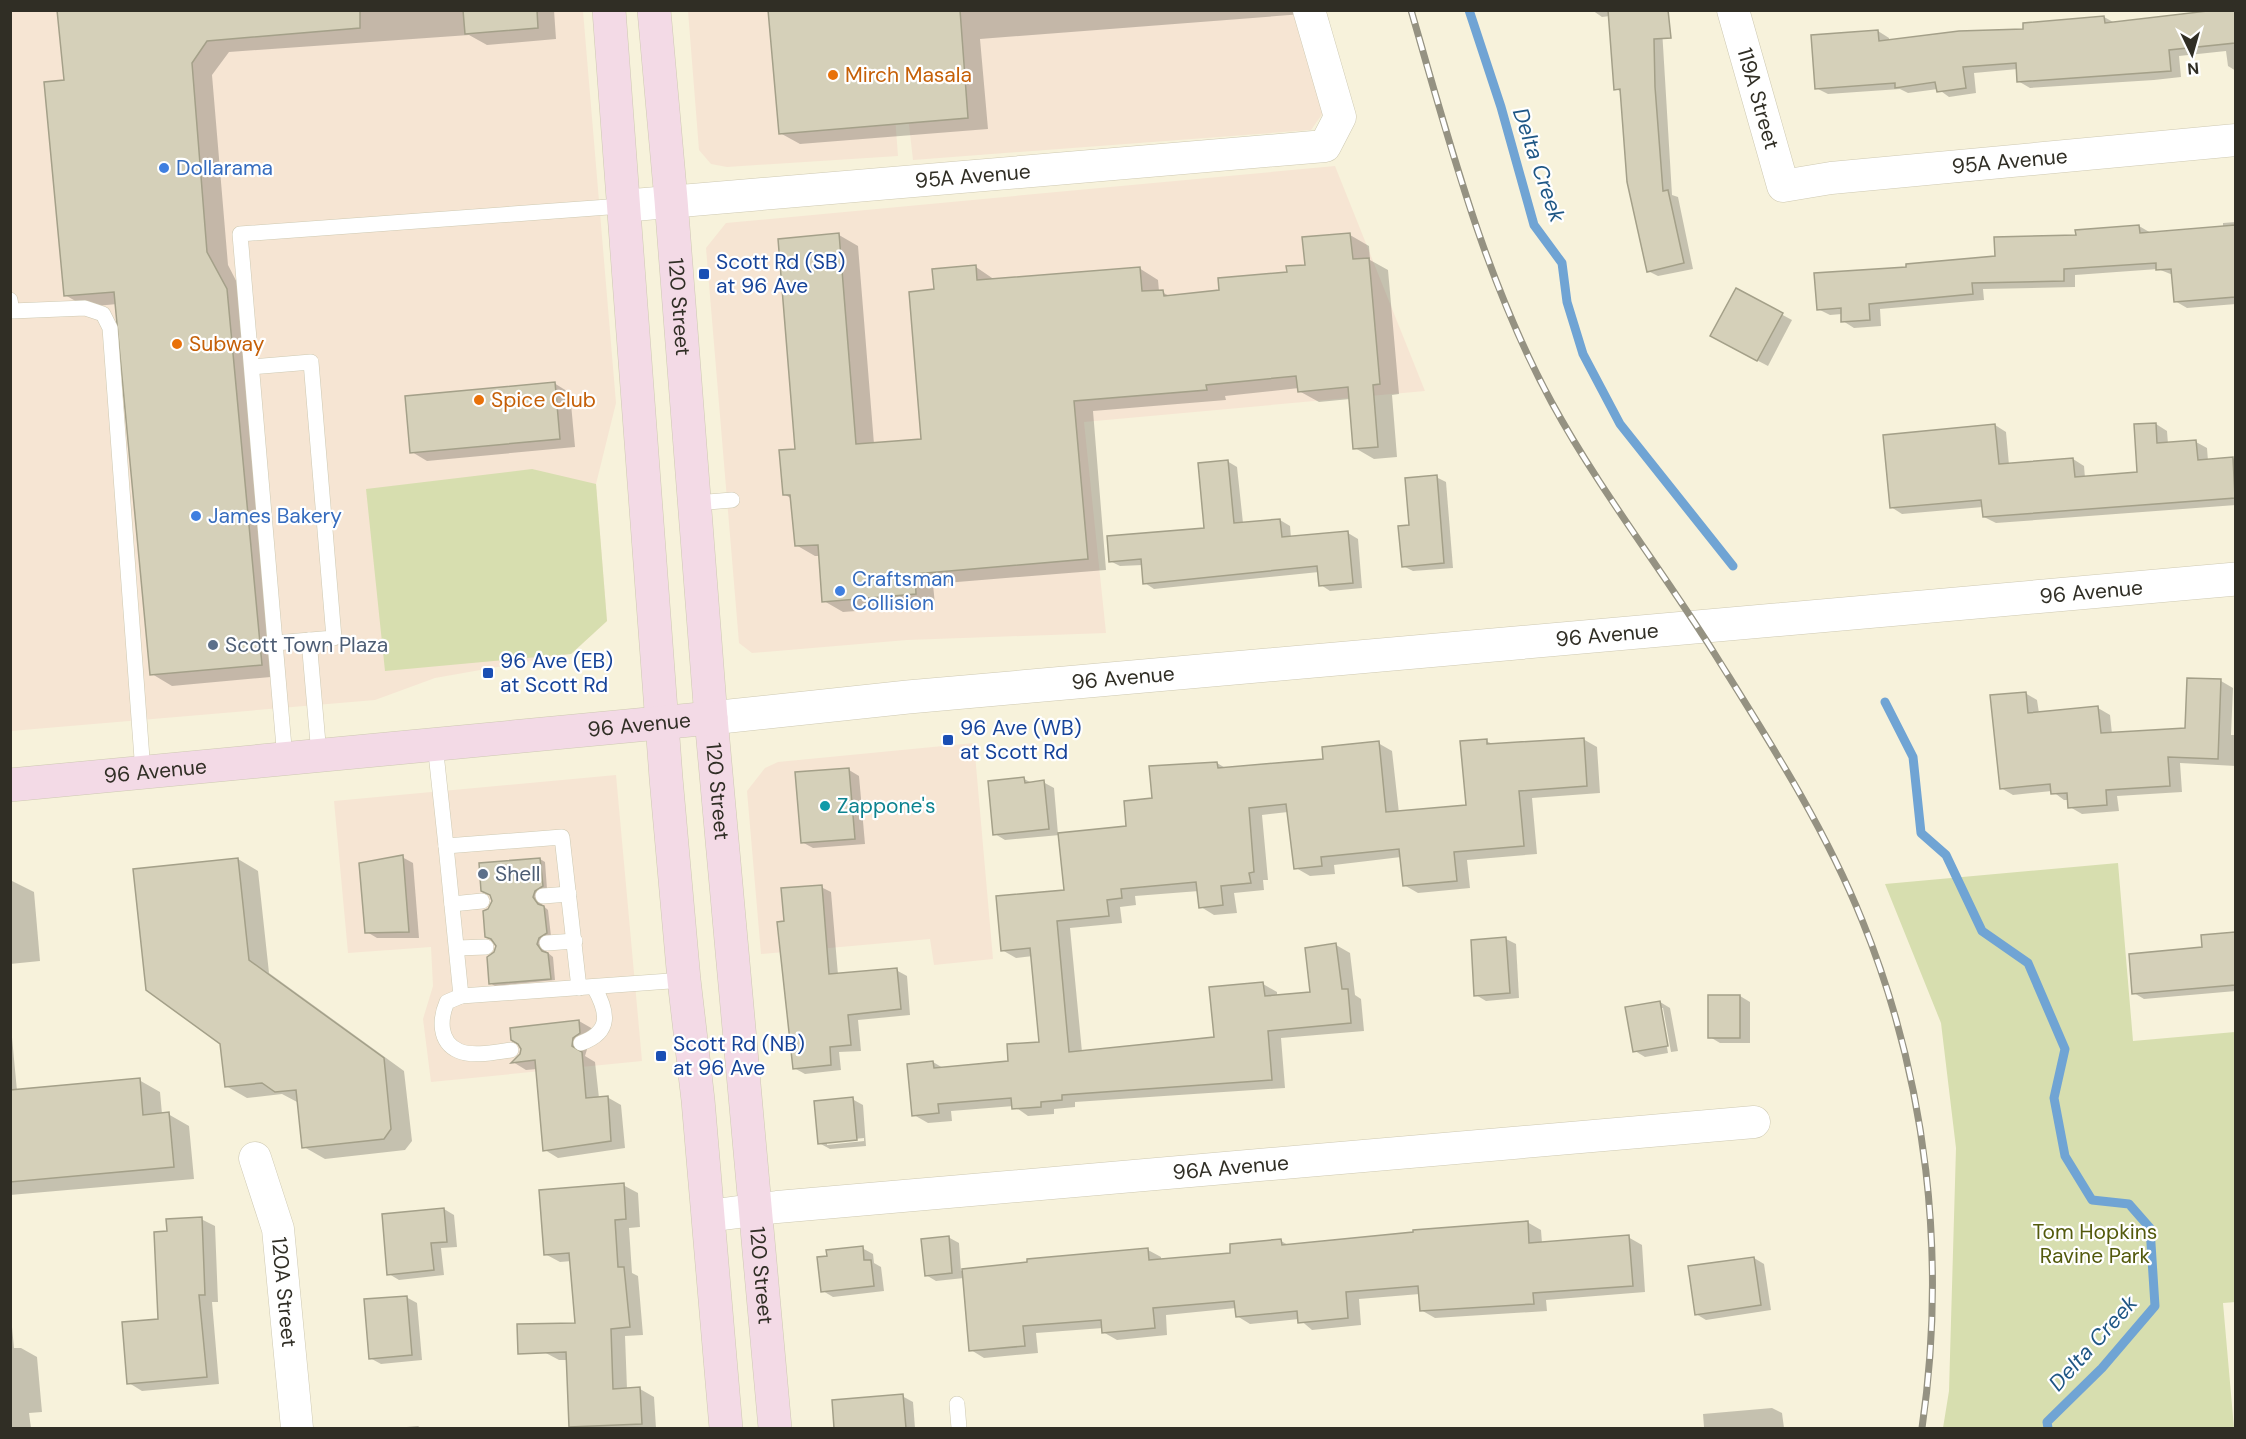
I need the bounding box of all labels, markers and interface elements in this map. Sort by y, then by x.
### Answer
north arrow [2162,24,2222,84]
street label: 119A Street [1730,44,1786,153]
text: N [2187,57,2200,79]
place label: Mirch Masala [845,61,972,89]
marker: Mirch Masala [826,68,840,82]
water label: Delta Creek [1506,104,1572,227]
street label: 95A Avenue [1950,142,2069,181]
place label: Dollarama [176,154,273,182]
street label: 95A Avenue [914,157,1032,195]
marker: Dollarama [157,161,171,175]
place label: Scott Rd (SB) at 96 Ave [716,248,845,300]
street label: 120 Street [662,257,697,357]
marker: Scott Rd (SB) at 96 Ave [697,267,711,281]
place label: Subway [189,330,265,358]
marker: Subway [170,337,184,351]
place label: Spice Club [491,386,596,414]
marker: Spice Club [472,393,486,407]
place label: James Bakery [208,502,342,530]
marker: James Bakery [189,509,203,523]
place label: Craftsman Collision [852,565,954,617]
street label: 96 Avenue [2038,573,2144,610]
marker: Craftsman Collision [833,584,847,598]
street label: 96 Avenue [1554,616,1660,653]
place label: Scott Town Plaza [225,631,388,659]
marker: Scott Town Plaza [206,638,220,652]
place label: 96 Ave (EB) at Scott Rd [500,647,613,699]
street label: 96 Avenue [1070,659,1176,696]
marker: 96 Ave (EB) at Scott Rd [481,666,495,680]
street label: 96 Avenue [586,706,692,744]
place label: 96 Ave (WB) at Scott Rd [960,714,1082,766]
marker: 96 Ave (WB) at Scott Rd [941,733,955,747]
street label: 120 Street [699,741,736,841]
street label: 96 Avenue [103,752,208,790]
place label: Zappone's [837,792,936,820]
marker: Zappone's [818,799,832,813]
place label: Shell [495,860,541,888]
marker: Shell [476,867,490,881]
place label: Scott Rd (NB) at 96 Ave [673,1030,805,1082]
marker: Scott Rd (NB) at 96 Ave [654,1049,668,1063]
street label: 96A Avenue [1171,1149,1290,1187]
park label: Tom Hopkins Ravine Park [2033,1218,2157,1270]
street label: 120 Street [743,1225,780,1325]
street label: 120A Street [265,1235,303,1349]
water label: Delta Creek [2042,1288,2144,1397]

